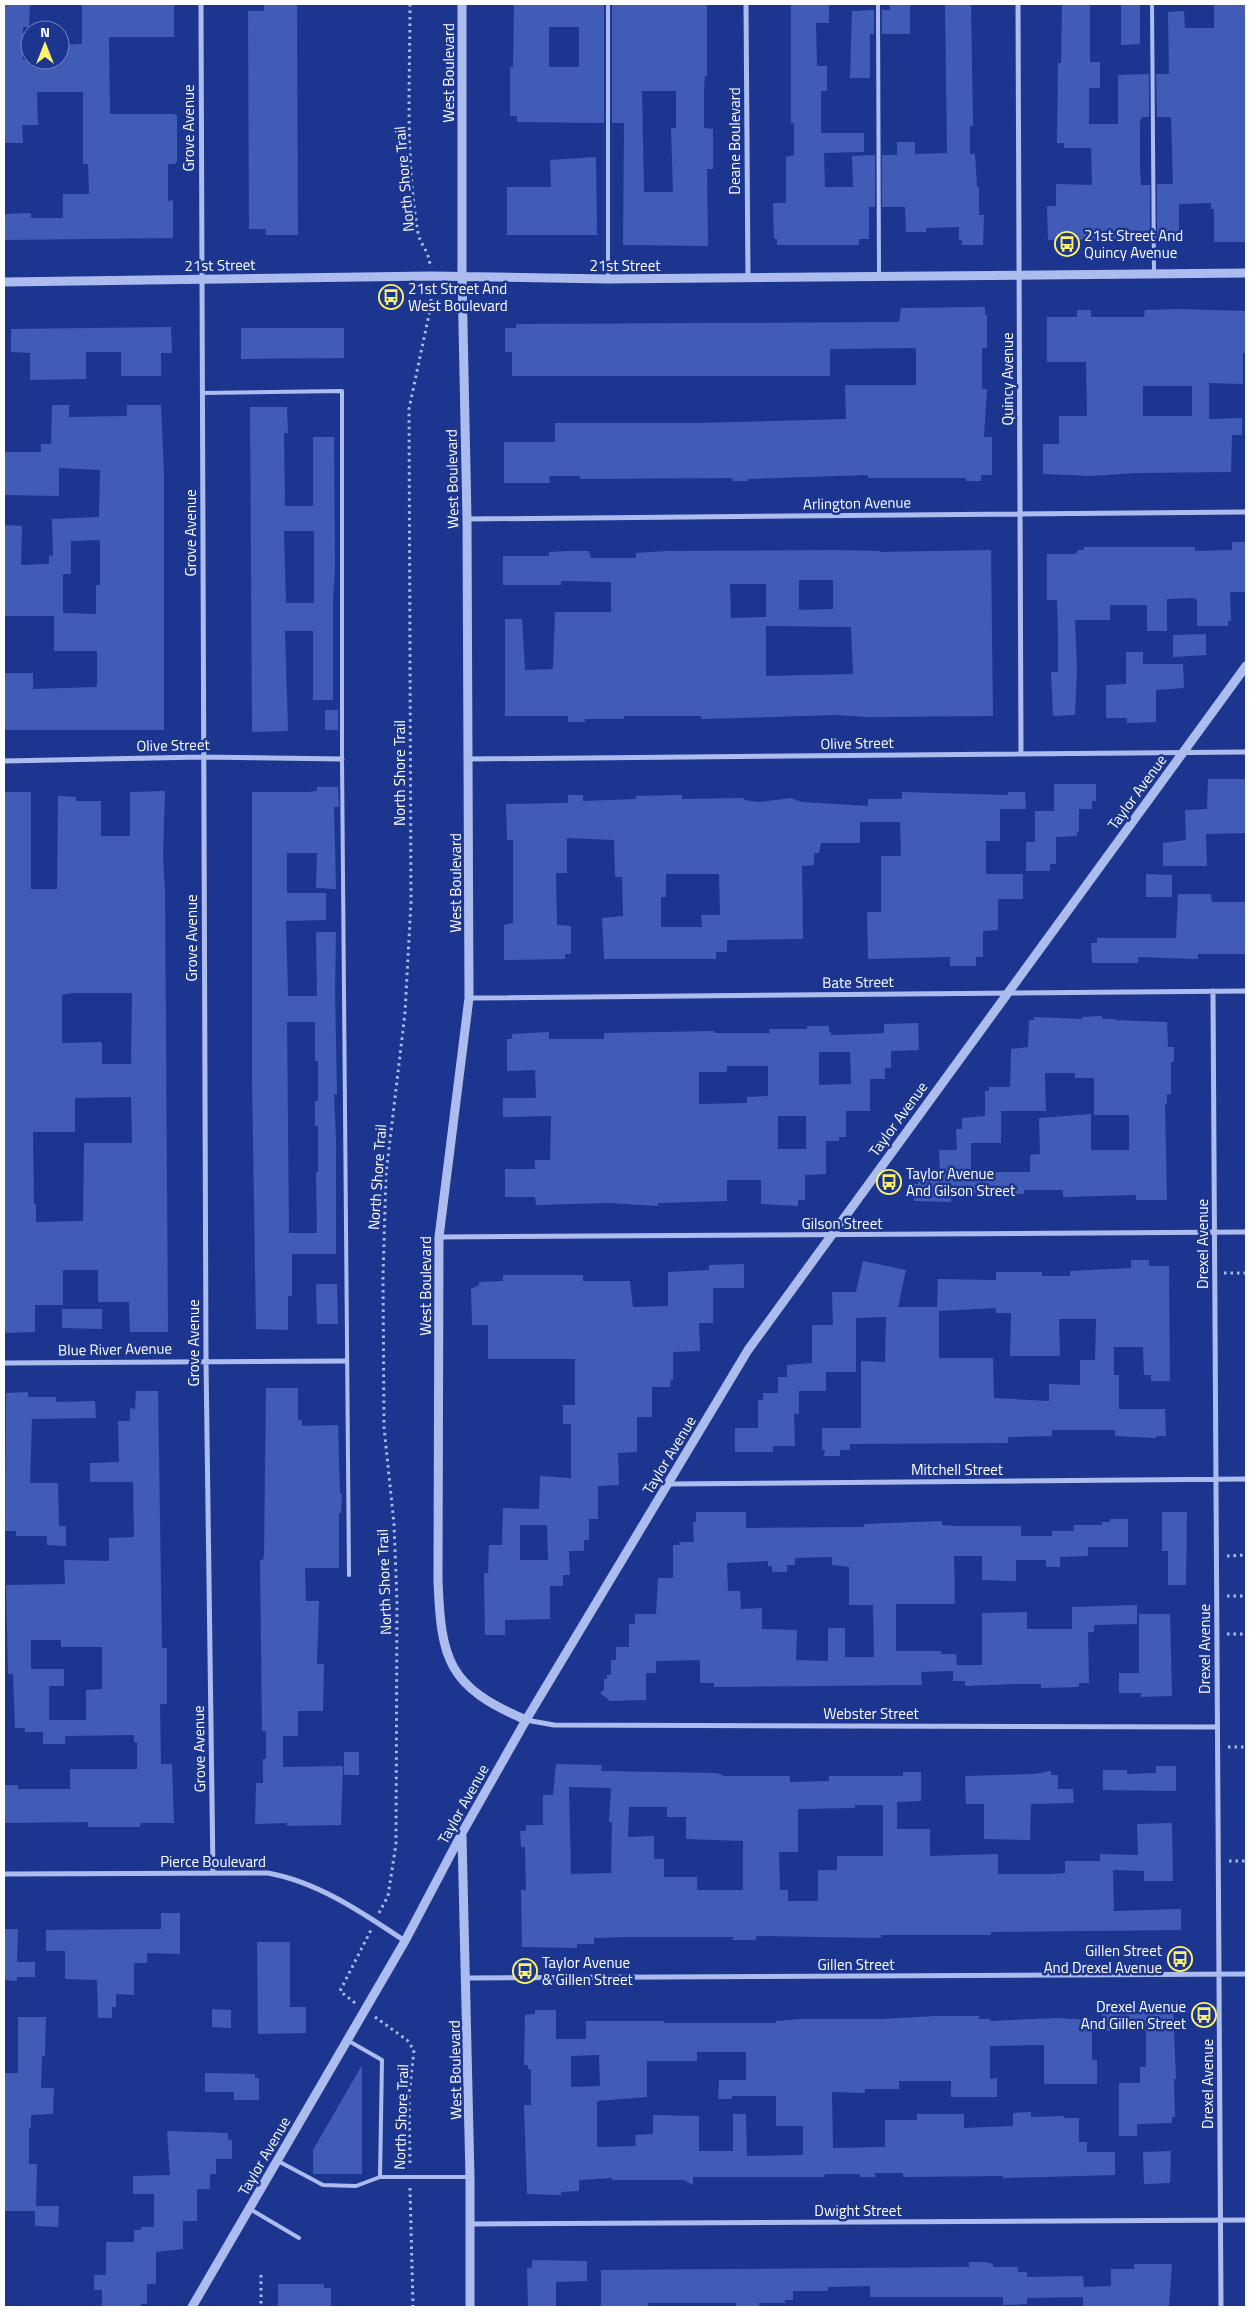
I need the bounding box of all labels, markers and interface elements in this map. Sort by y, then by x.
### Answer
north arrow [20,20,70,70]
text: N [40,21,50,42]
street label: West Boulevard [437,23,460,123]
street label: Grove Avenue [177,85,200,171]
street label: Deane Boulevard [723,87,746,195]
street label: North Shore Trail [388,125,420,233]
place label: 21st Street And Quincy Avenue [1084,224,1183,264]
bus stop icon: 21st Street And Quincy Avenue [1054,231,1080,257]
street label: 21st Street [184,253,256,277]
street label: 21st Street [589,254,661,277]
place label: 21st Street And West Boulevard [408,277,508,317]
bus stop icon: 21st Street And West Boulevard [378,284,404,310]
street label: Quincy Avenue [996,332,1019,426]
street label: West Boulevard [440,429,464,529]
street label: Grove Avenue [179,490,202,576]
street label: Arlington Avenue [803,491,911,515]
street label: North Shore Trail [388,720,411,826]
street label: Olive Street [820,731,895,755]
street label: Olive Street [136,733,211,757]
street label: Taylor Avenue [1102,750,1172,834]
street label: West Boulevard [444,833,467,933]
street label: Grove Avenue [180,895,203,981]
street label: Bate Street [822,970,895,994]
street label: Taylor Avenue [863,1077,933,1161]
street label: North Shore Trail [362,1123,392,1231]
place label: Taylor Avenue And Gilson Street [906,1162,1016,1202]
bus stop icon: Taylor Avenue And Gilson Street [876,1169,902,1195]
street label: Drexel Avenue [1191,1199,1214,1289]
street label: Gilson Street [802,1212,883,1235]
street label: West Boulevard [414,1236,437,1336]
street label: Grove Avenue [182,1300,205,1386]
street label: Blue River Avenue [58,1337,172,1361]
street label: Taylor Avenue [636,1411,702,1499]
street label: Mitchell Street [911,1458,1004,1481]
street label: North Shore Trail [371,1529,397,1635]
street label: Drexel Avenue [1193,1604,1216,1694]
street label: Webster Street [823,1702,919,1725]
street label: Grove Avenue [187,1705,211,1793]
street label: Taylor Avenue [432,1760,494,1848]
street label: Pierce Boulevard [160,1850,266,1873]
place label: Gillen Street And Drexel Avenue [1044,1939,1163,1979]
bus stop icon: Gillen Street And Drexel Avenue [1167,1946,1193,1972]
place label: Taylor Avenue & Gillen Street [542,1951,633,1991]
street label: Gillen Street [817,1953,895,1976]
bus stop icon: Taylor Avenue & Gillen Street [512,1958,538,1984]
place label: Drexel Avenue And Gillen Street [1081,1995,1187,2035]
bus stop icon: Drexel Avenue And Gillen Street [1191,2002,1217,2028]
street label: West Boulevard [443,2020,467,2120]
street label: Drexel Avenue [1196,2039,1219,2129]
street label: North Shore Trail [388,2064,414,2170]
street label: Taylor Avenue [232,2112,296,2200]
street label: Dwight Street [814,2199,902,2222]

